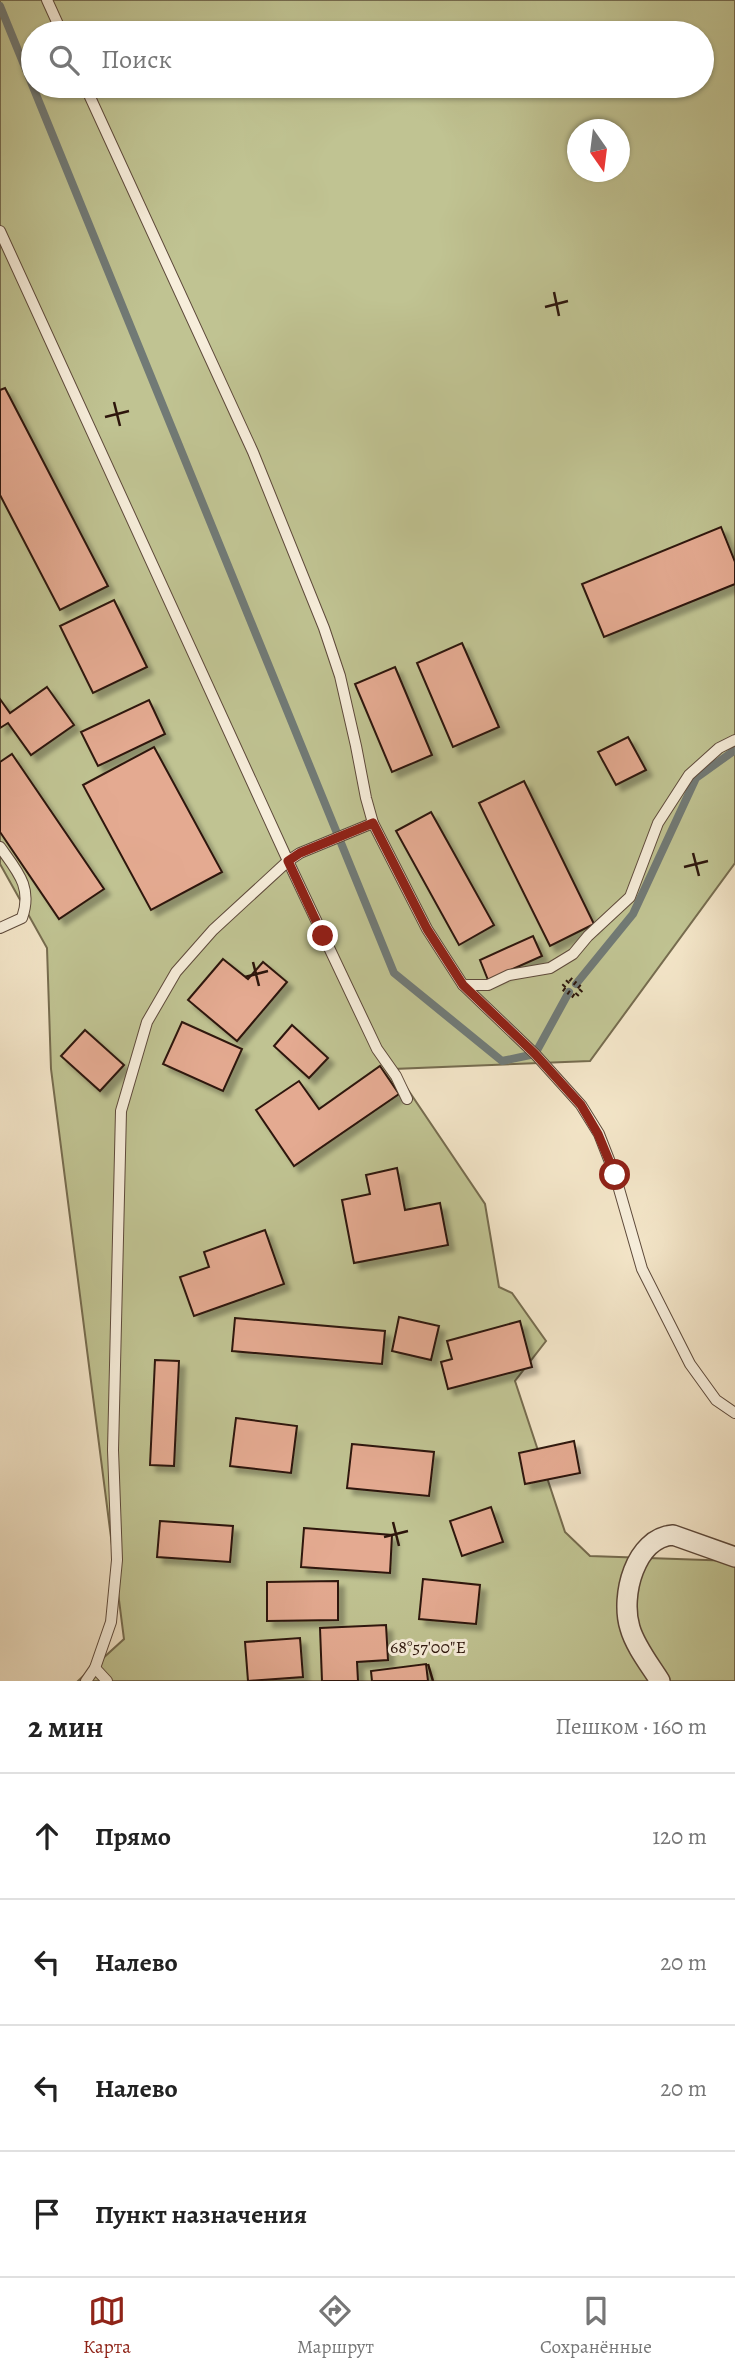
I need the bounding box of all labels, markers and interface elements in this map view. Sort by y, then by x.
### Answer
search box [21,21,714,98]
icon: search [45,41,83,79]
text: Поиск [101,42,172,77]
north arrow [567,119,630,182]
route end [307,920,338,951]
route start [599,1159,630,1190]
text: 68°57'00"E [390,1635,466,1659]
text: 2 мин [28,1707,103,1747]
text: Пешком · 160 m [555,1711,707,1742]
icon: ahead [28,1817,66,1855]
text: Прямо [95,1819,171,1854]
text: 120 m [652,1821,707,1852]
icon: left [28,1943,66,1981]
text: Налево [95,1945,178,1980]
text: 20 m [660,1947,707,1978]
icon: left [28,2069,66,2107]
text: Налево [95,2071,178,2106]
text: 20 m [660,2073,707,2104]
icon: arrive [28,2195,66,2233]
text: Пункт назначения [95,2197,307,2232]
tab: Карта [83,2292,131,2360]
tab: Маршрут [297,2292,374,2360]
tab: Сохранённые [540,2292,652,2360]

